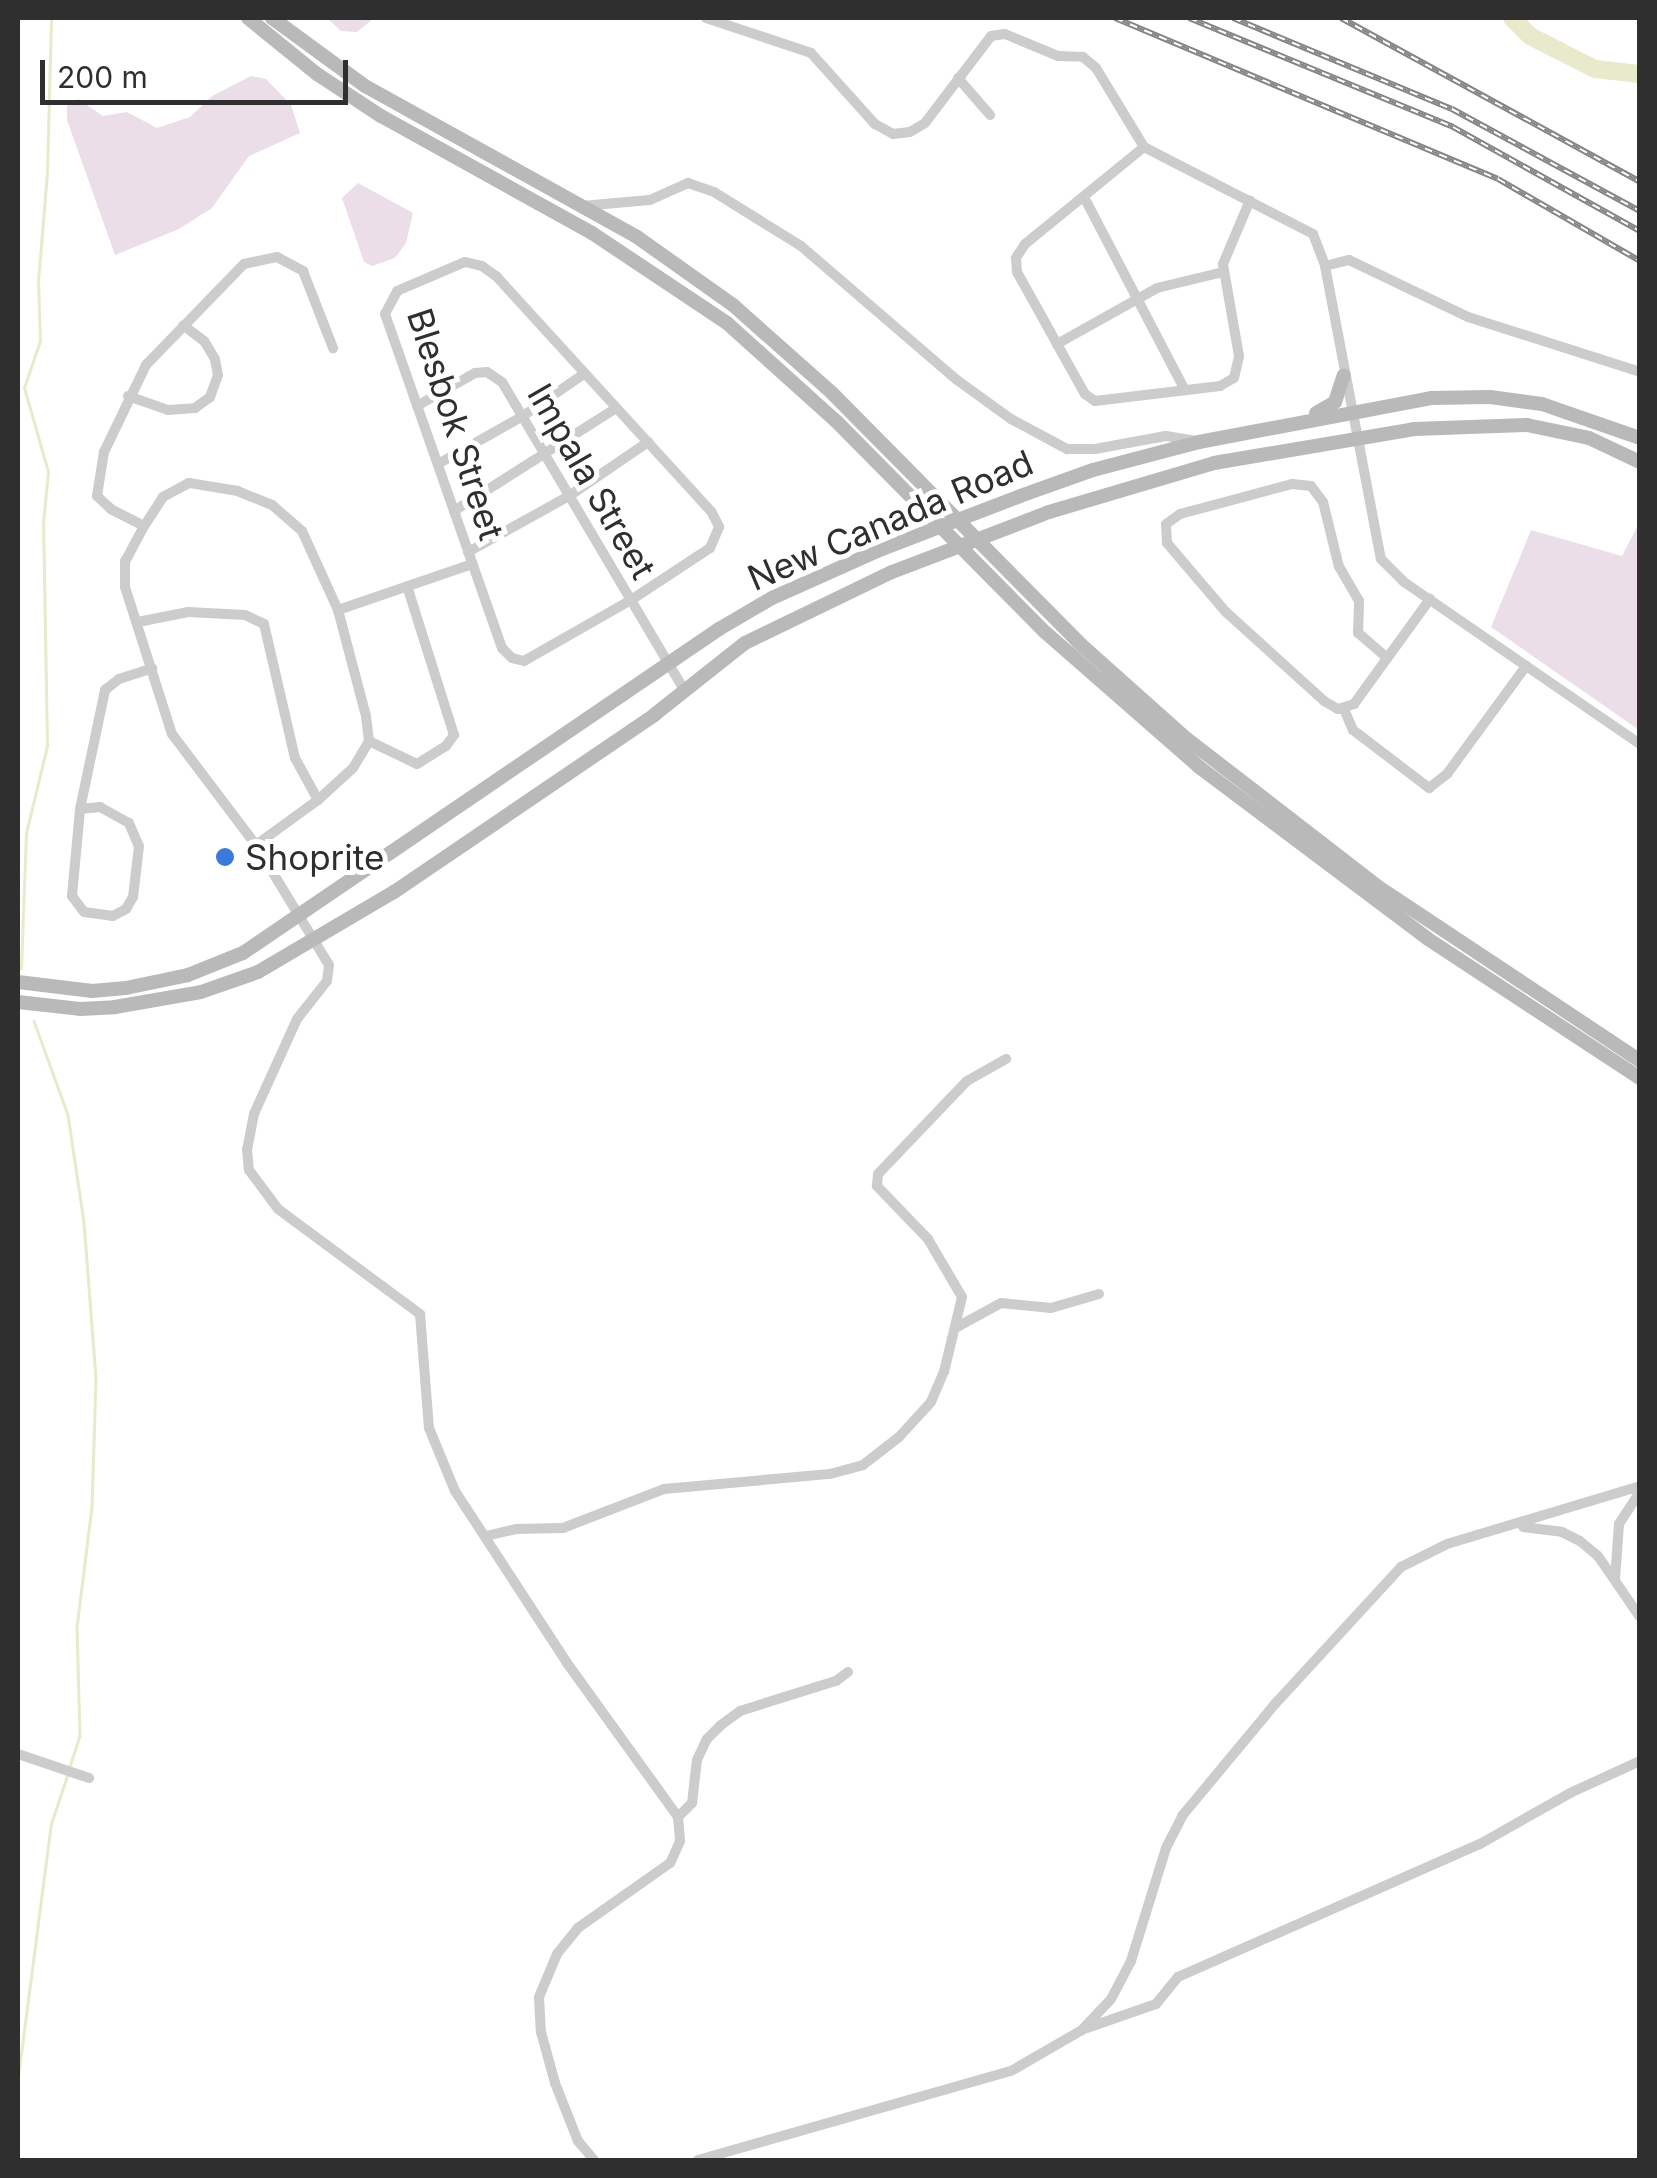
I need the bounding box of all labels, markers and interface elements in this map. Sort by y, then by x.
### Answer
scale bar [45,40,352,102]
text: 200 m [57,59,148,95]
street label: Blesbok Street [399,303,513,545]
street label: Impala Street [519,376,665,586]
street label: New Canada Road [741,441,1039,599]
place label: Shoprite [245,836,384,878]
marker: Shoprite [214,846,236,868]

